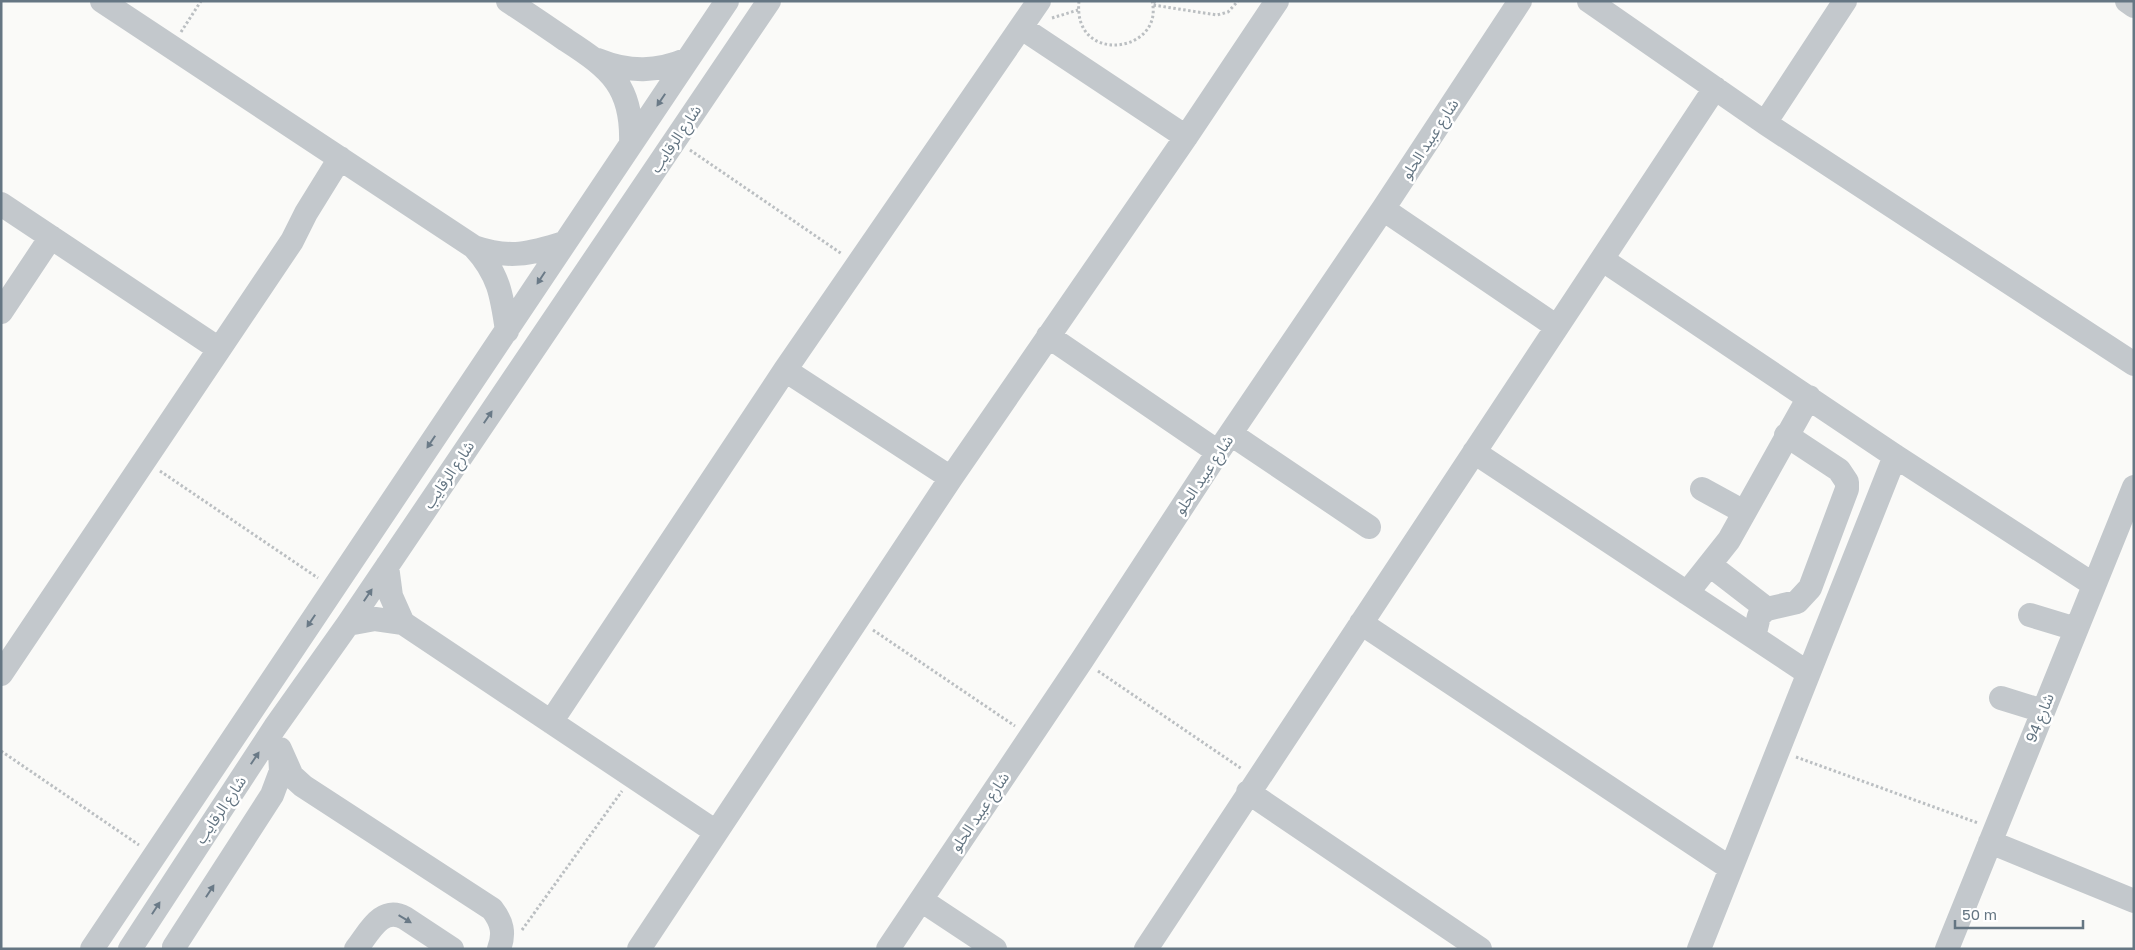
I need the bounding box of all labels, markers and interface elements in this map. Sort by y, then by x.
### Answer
one-way arrow [656,93,666,106]
street label: شارع عبيد الحلو [1397,95,1465,184]
street label: شارع الرقايب [646,101,708,178]
one-way arrow [536,272,546,285]
one-way arrow [483,410,493,424]
street label: شارع عبيد الحلو [1170,431,1240,520]
one-way arrow [426,436,436,449]
street label: شارع الرقايب [419,437,481,514]
one-way arrow [363,588,372,602]
one-way arrow [306,614,316,627]
street label: شارع 94 [2021,690,2061,746]
one-way arrow [250,751,260,764]
street label: شارع عبيد الحلو [946,768,1016,857]
street label: شارع الرقايب [191,772,253,849]
one-way arrow [205,884,214,898]
scale bar [1955,898,2082,930]
one-way arrow [151,901,161,915]
text: 50 m [1962,905,1997,923]
one-way arrow [399,915,412,924]

